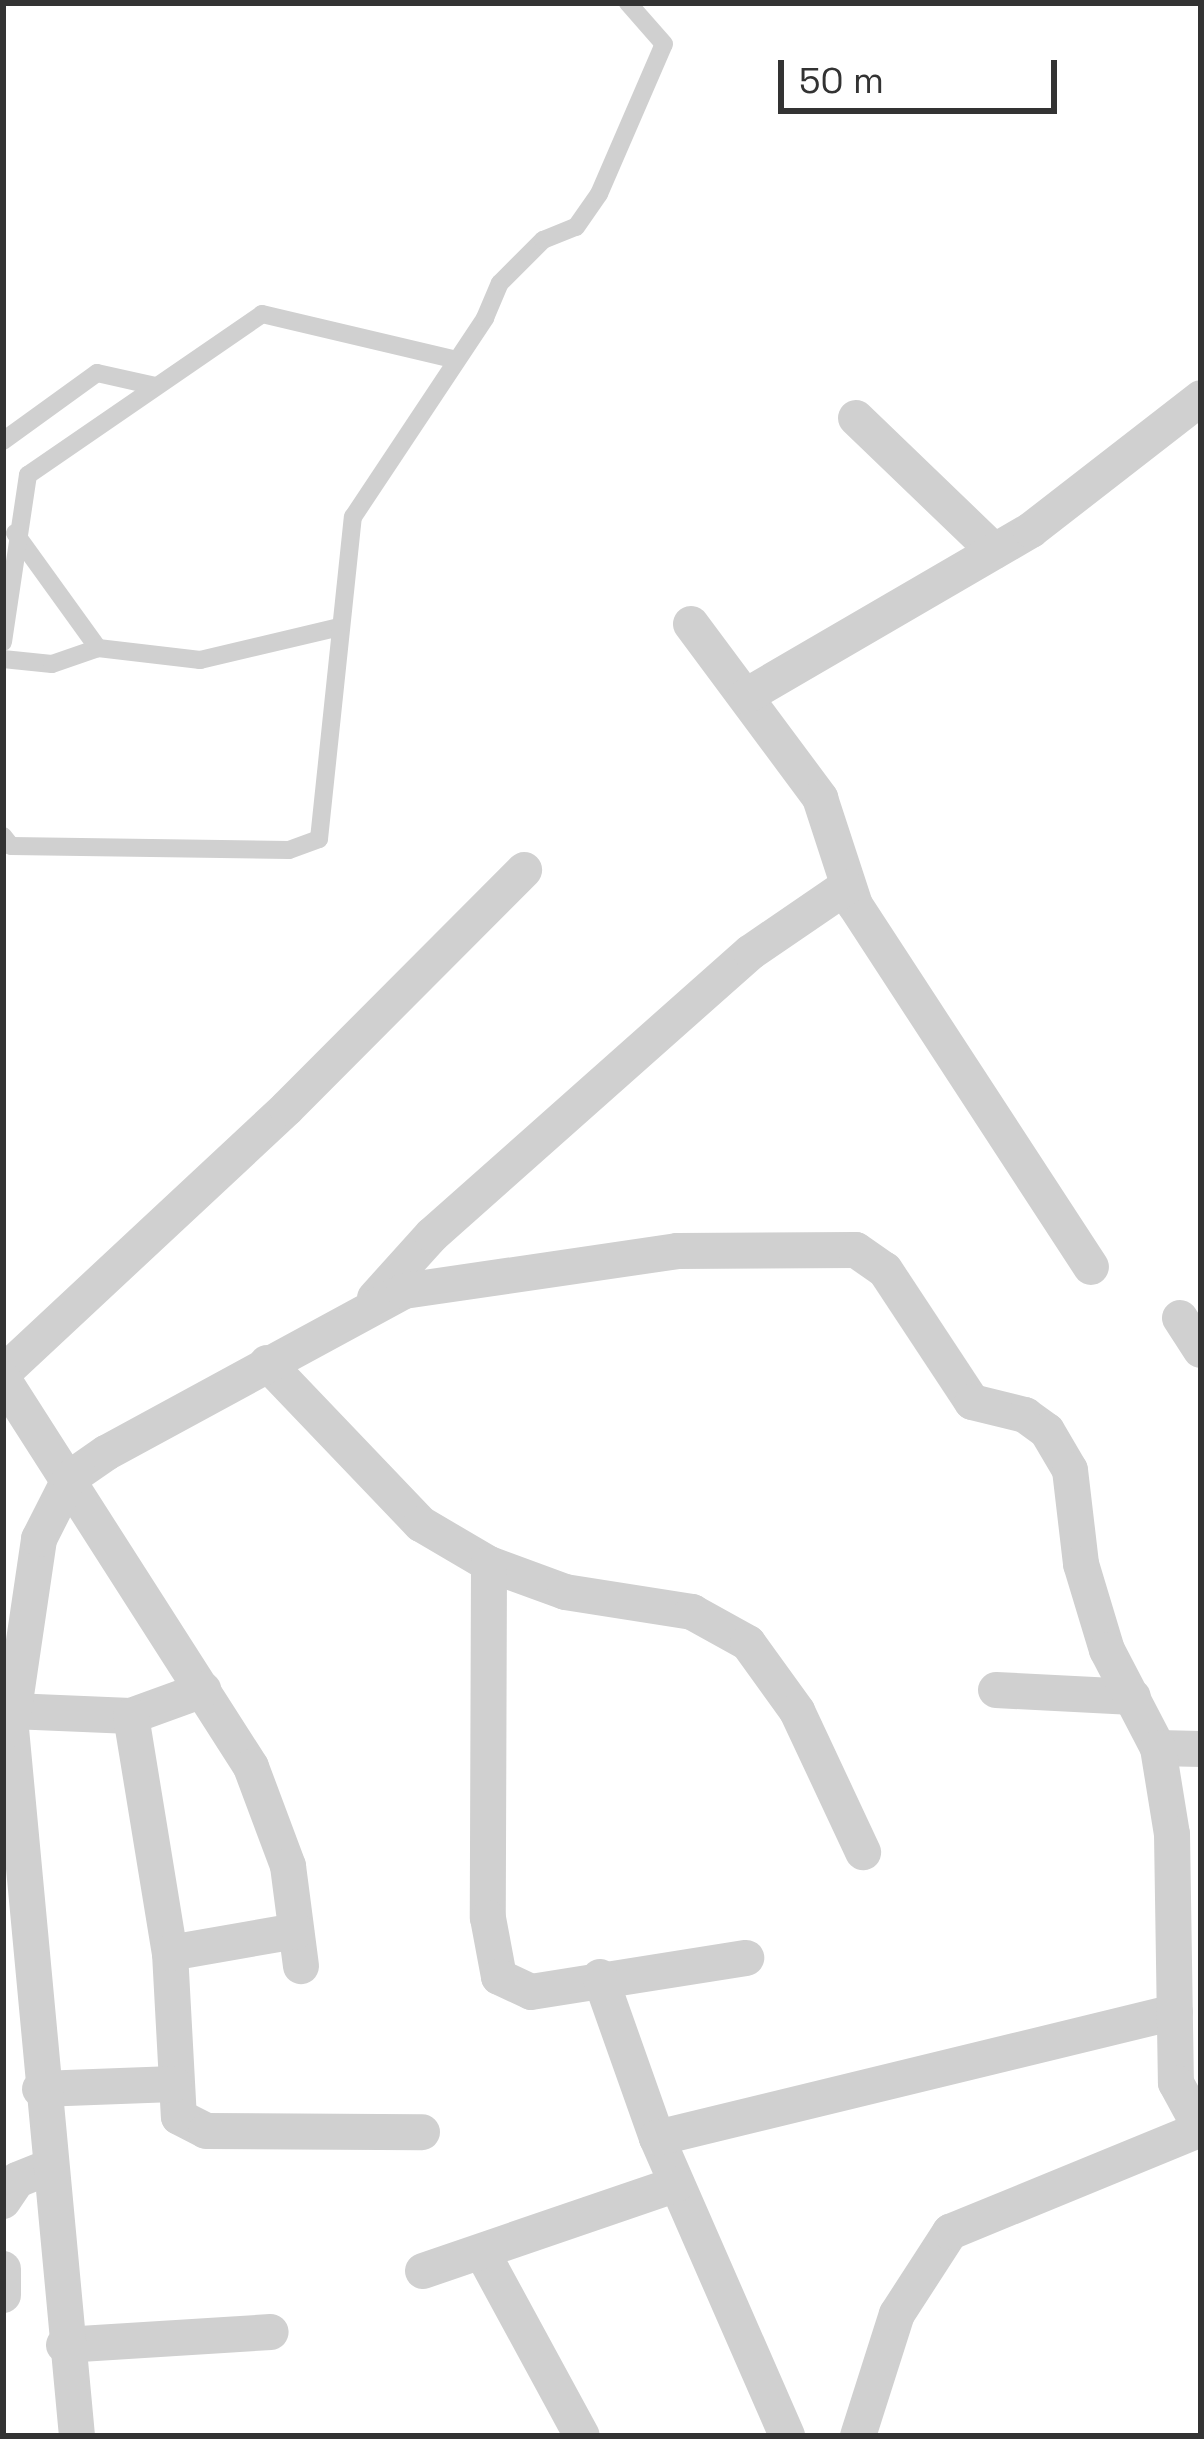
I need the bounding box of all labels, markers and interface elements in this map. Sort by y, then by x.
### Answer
scale bar [784,36,1063,110]
text: 50 m [799,58,884,104]

